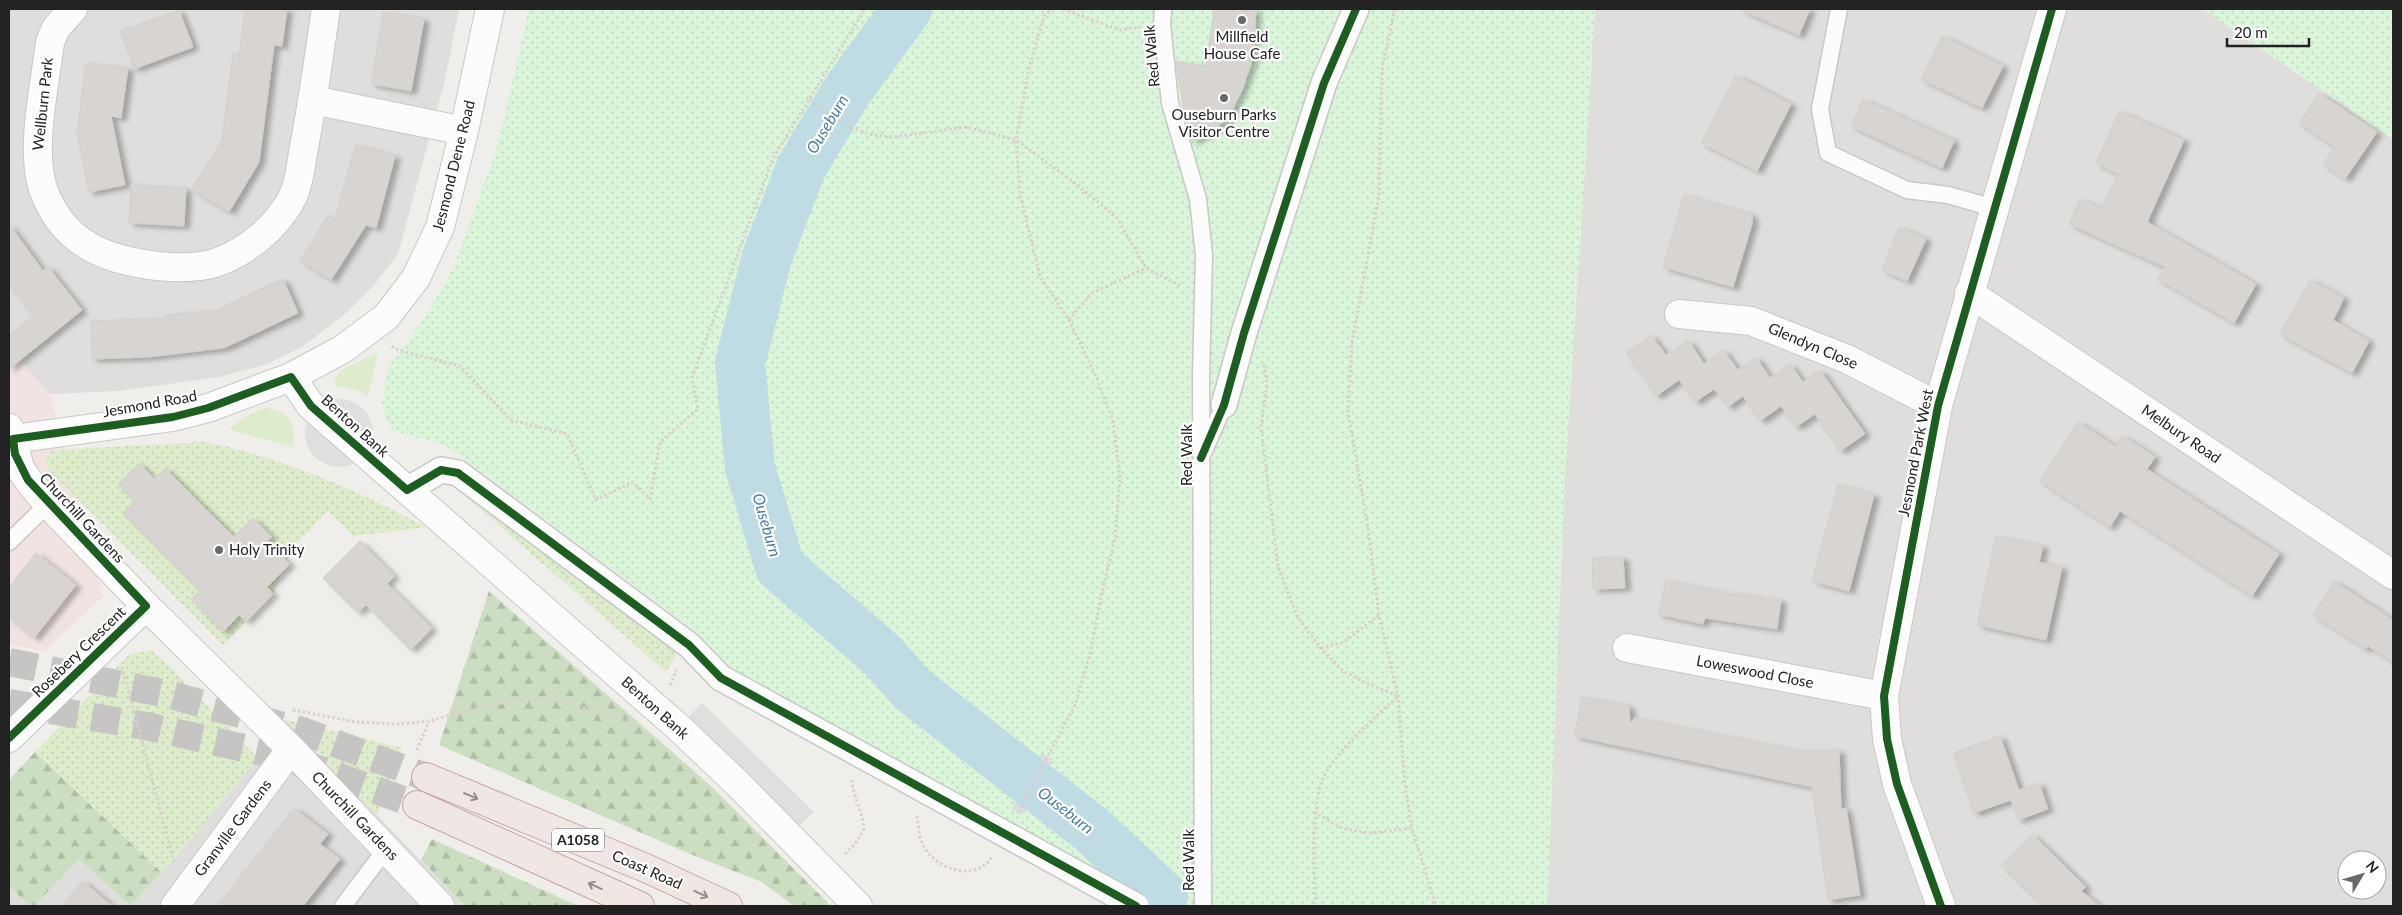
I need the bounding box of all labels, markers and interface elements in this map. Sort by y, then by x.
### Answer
marker: Millfield House Cafe [1236,14,1248,26]
scale bar [2227,15,2310,47]
text: 20 m [2234,23,2268,41]
street label: Red Walk [1139,24,1163,88]
place label: Millfield House Cafe [1204,27,1280,62]
street label: Wellburn Park [28,56,56,151]
water label: Ouseburn [802,91,852,157]
marker: Ouseburn Parks Visitor Centre [1218,92,1230,104]
street label: Jesmond Dene Road [428,98,478,233]
place label: Ouseburn Parks Visitor Centre [1172,105,1276,140]
street label: Glendyn Close [1766,318,1861,372]
street label: Jesmond Road [101,386,198,420]
street label: Jesmond Park West [1894,387,1936,518]
street label: Benton Bank [318,390,393,461]
street label: Melbury Road [2138,400,2225,466]
street label: Red Walk [1177,424,1195,486]
street label: Churchill Gardens [36,469,129,566]
water label: Ouseburn [749,491,786,559]
place label: Holy Trinity [229,540,305,558]
marker: Holy Trinity [213,544,225,556]
street label: Rosebery Crescent [28,602,129,700]
street label: Loweswood Close [1695,651,1815,691]
street label: Benton Bank [618,672,693,743]
street label: Churchill Gardens [309,767,403,864]
street label: Granville Gardens [190,775,275,879]
water label: Ouseburn [1035,782,1098,837]
one-way arrow [463,791,478,801]
road number: A1058 [552,828,604,852]
street label: Red Walk [1179,829,1197,891]
street label: Coast Road [610,846,685,893]
north arrow [2337,850,2387,900]
text: N [2363,857,2383,876]
one-way arrow [588,881,603,891]
one-way arrow [693,890,708,899]

